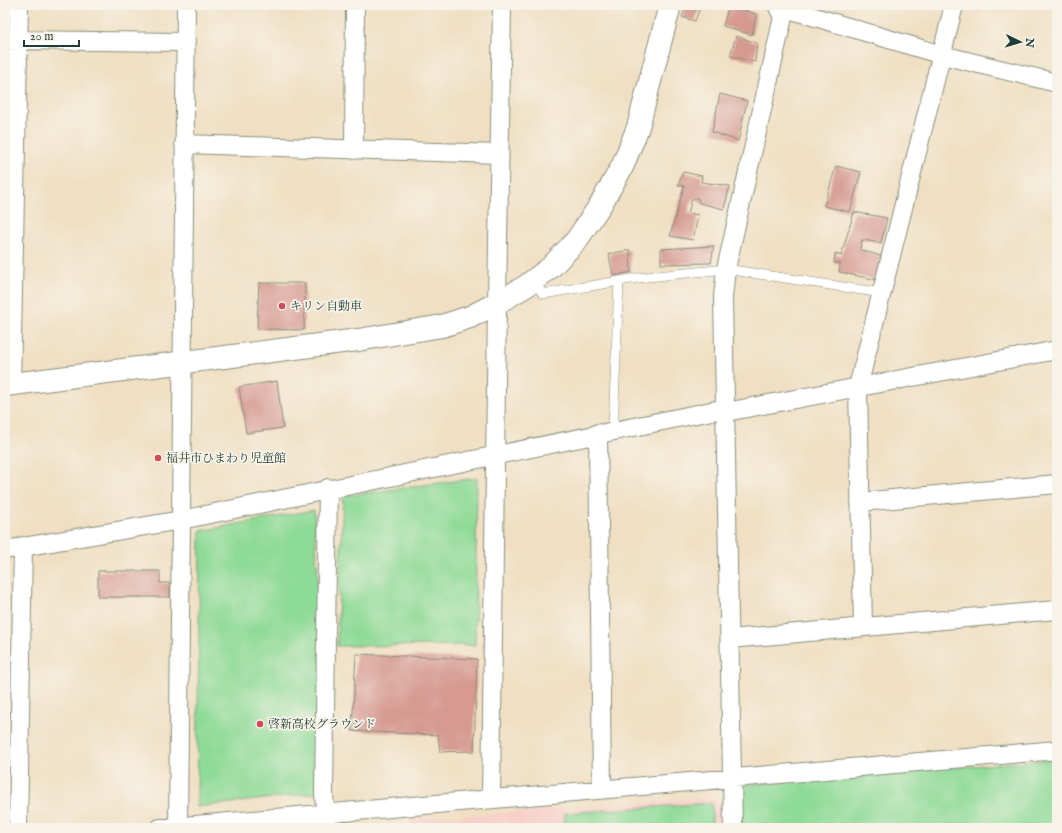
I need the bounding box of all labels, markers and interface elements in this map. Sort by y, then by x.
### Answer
scale bar [24,22,79,48]
north arrow [1000,22,1040,62]
text: 20 m [30,29,53,44]
text: N [1022,36,1036,49]
place label: キリン自動車 [290,299,362,314]
marker: キリン自動車 [277,301,287,311]
place label: 福井市ひまわり児童館 [166,451,286,466]
marker: 福井市ひまわり児童館 [153,453,163,463]
place label: 啓新高校グラウンド [268,717,376,732]
marker: 啓新高校グラウンド [255,719,265,729]

